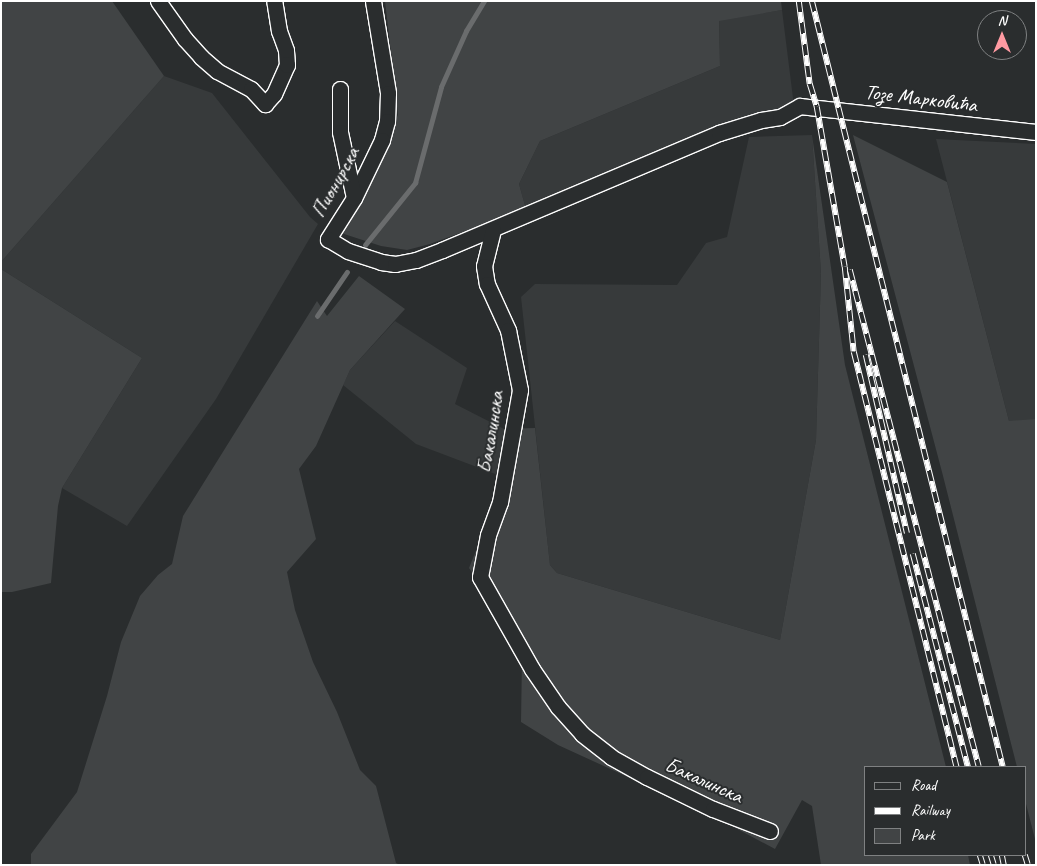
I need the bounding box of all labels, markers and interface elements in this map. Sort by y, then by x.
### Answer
north arrow [977,10,1027,60]
text: N [998,12,1006,29]
street label: Тозе Марковића [864,79,978,117]
street label: Пионирска [305,142,365,222]
street label: Бакалинска [471,389,509,475]
street label: Бакалинска [661,752,747,808]
legend [864,766,1027,856]
text: Road [911,776,936,795]
text: Railway [911,801,950,820]
text: Park [911,826,935,845]

